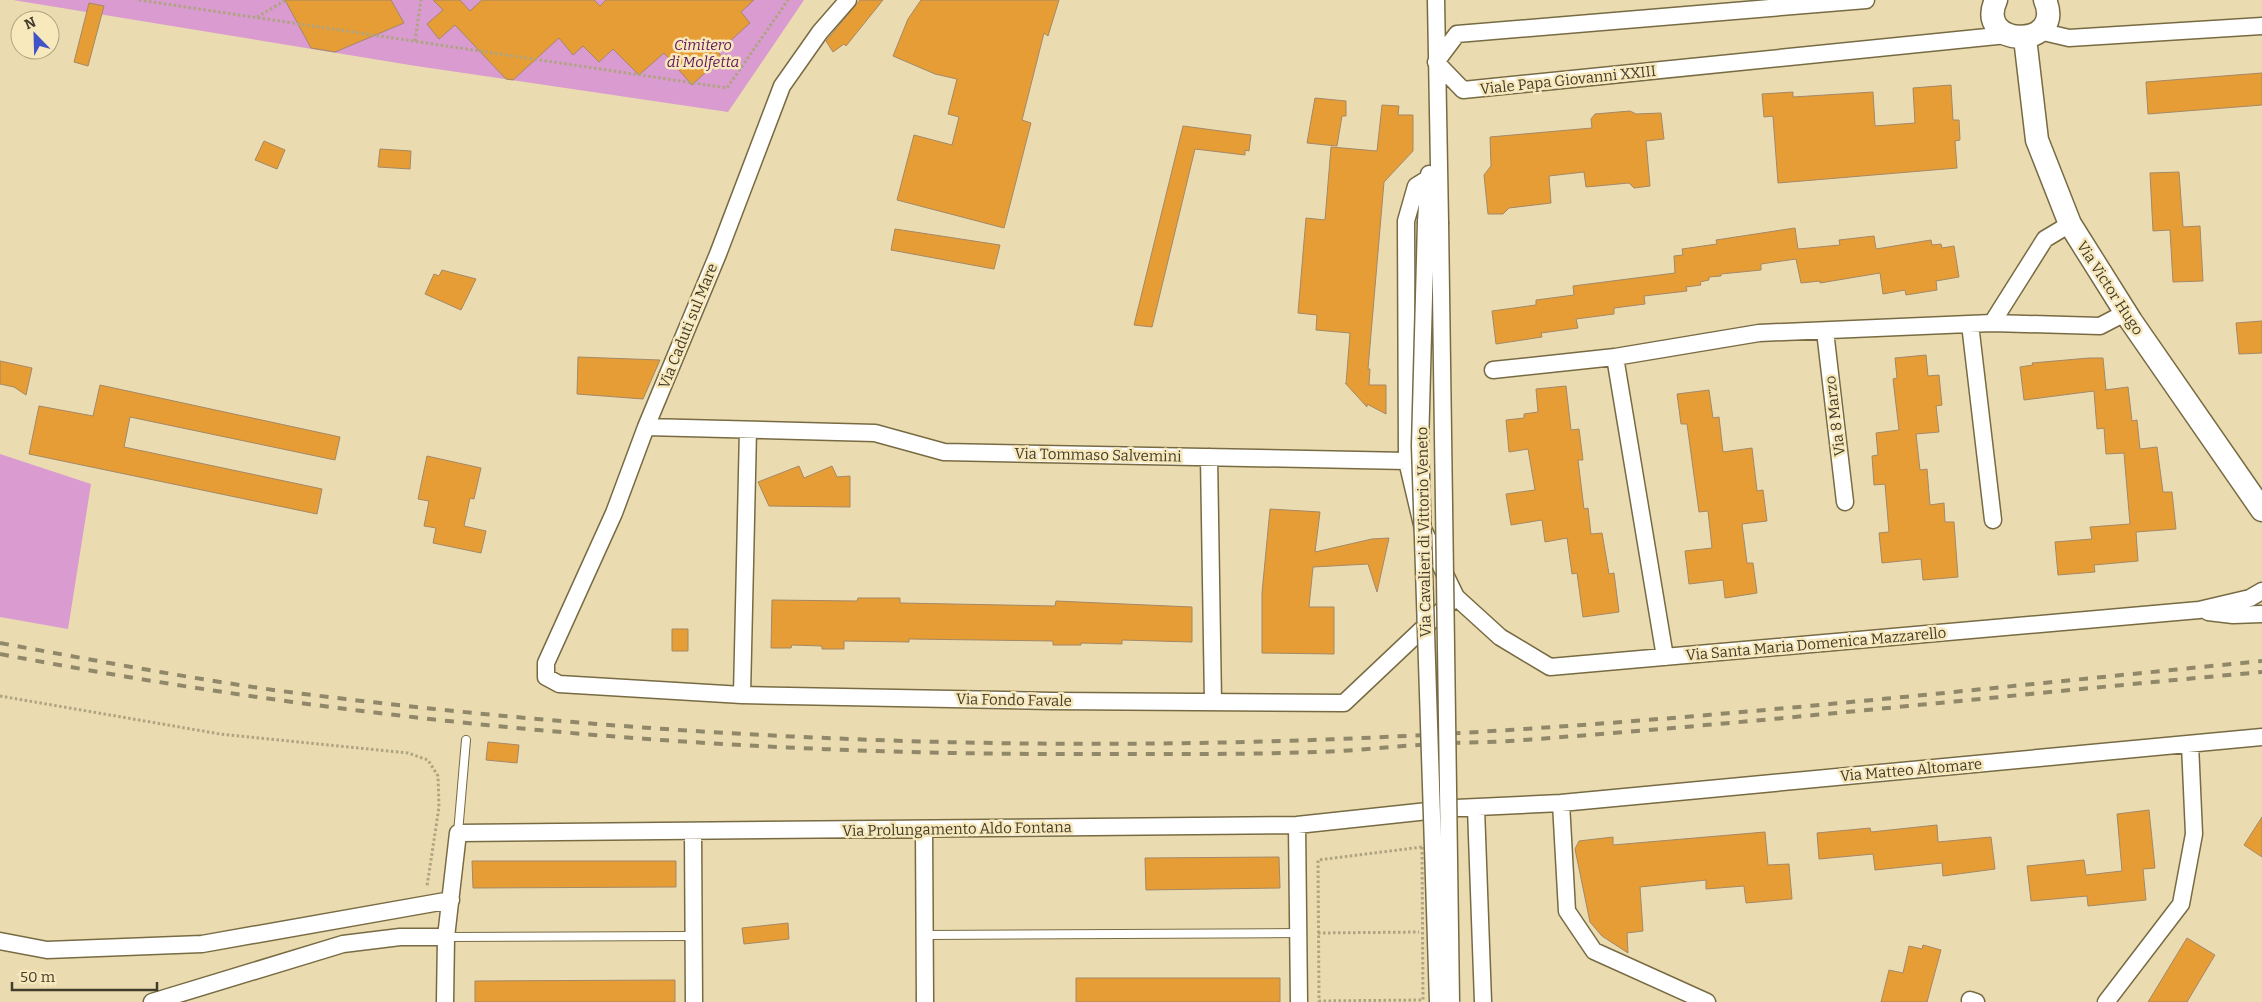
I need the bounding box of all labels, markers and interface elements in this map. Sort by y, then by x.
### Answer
north arrow [10,10,60,60]
text: N [22,13,39,33]
park label: Cimitero di Molfetta [667,36,739,71]
street label: Viale Papa Giovanni XXIII [1479,62,1657,98]
street label: Via Victor Hugo [2073,238,2147,338]
street label: Via Caduti sul Mare [655,261,721,391]
street label: Via 8 Marzo [1821,375,1849,457]
street label: Via Cavalieri di Vittorio Veneto [1413,427,1435,637]
street label: Via Tommaso Salvemini [1014,445,1182,465]
street label: Via Santa Maria Domenica Mazzarello [1685,624,1947,664]
street label: Via Fondo Favale [956,690,1072,710]
street label: Via Matteo Altomare [1839,755,1983,785]
street label: Via Prolungamento Aldo Fontana [842,818,1072,840]
scale bar [12,960,158,992]
text: 50 m [20,968,56,986]

